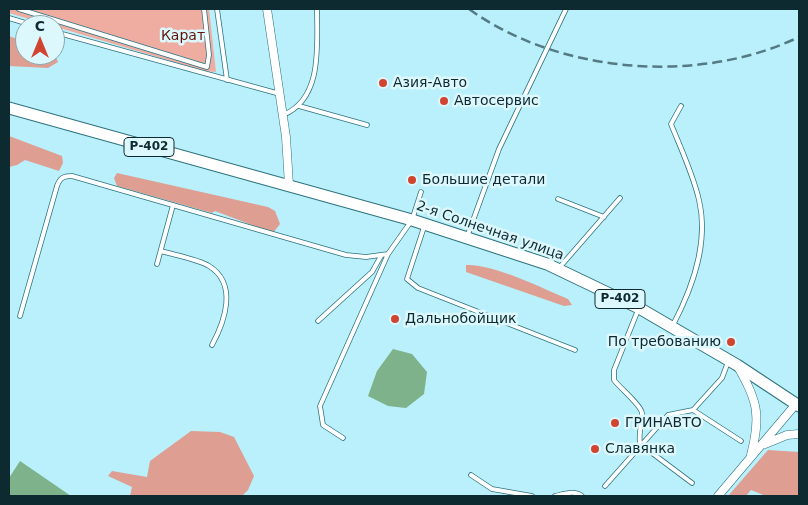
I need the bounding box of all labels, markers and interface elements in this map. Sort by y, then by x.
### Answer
north arrow [15,15,65,65]
text: С [35,18,45,34]
park label: Карат [161,28,205,44]
place label: Азия-Авто [393,75,467,91]
marker: Азия-Авто [377,77,389,89]
place label: Автосервис [454,93,539,109]
marker: Автосервис [438,95,450,107]
road number: Р-402 [124,138,174,156]
place label: Большие детали [422,172,545,188]
marker: Большие детали [406,174,418,186]
street label: 2-я Солнечная улица [414,198,566,264]
road number: Р-402 [595,290,645,308]
place label: Дальнобойщик [405,311,516,327]
marker: Дальнобойщик [389,313,401,325]
place label: По требованию [608,334,721,350]
marker: По требованию [725,336,737,348]
place label: ГРИНАВТО [625,415,702,431]
marker: ГРИНАВТО [609,417,621,429]
place label: Славянка [605,441,675,457]
marker: Славянка [589,443,601,455]

